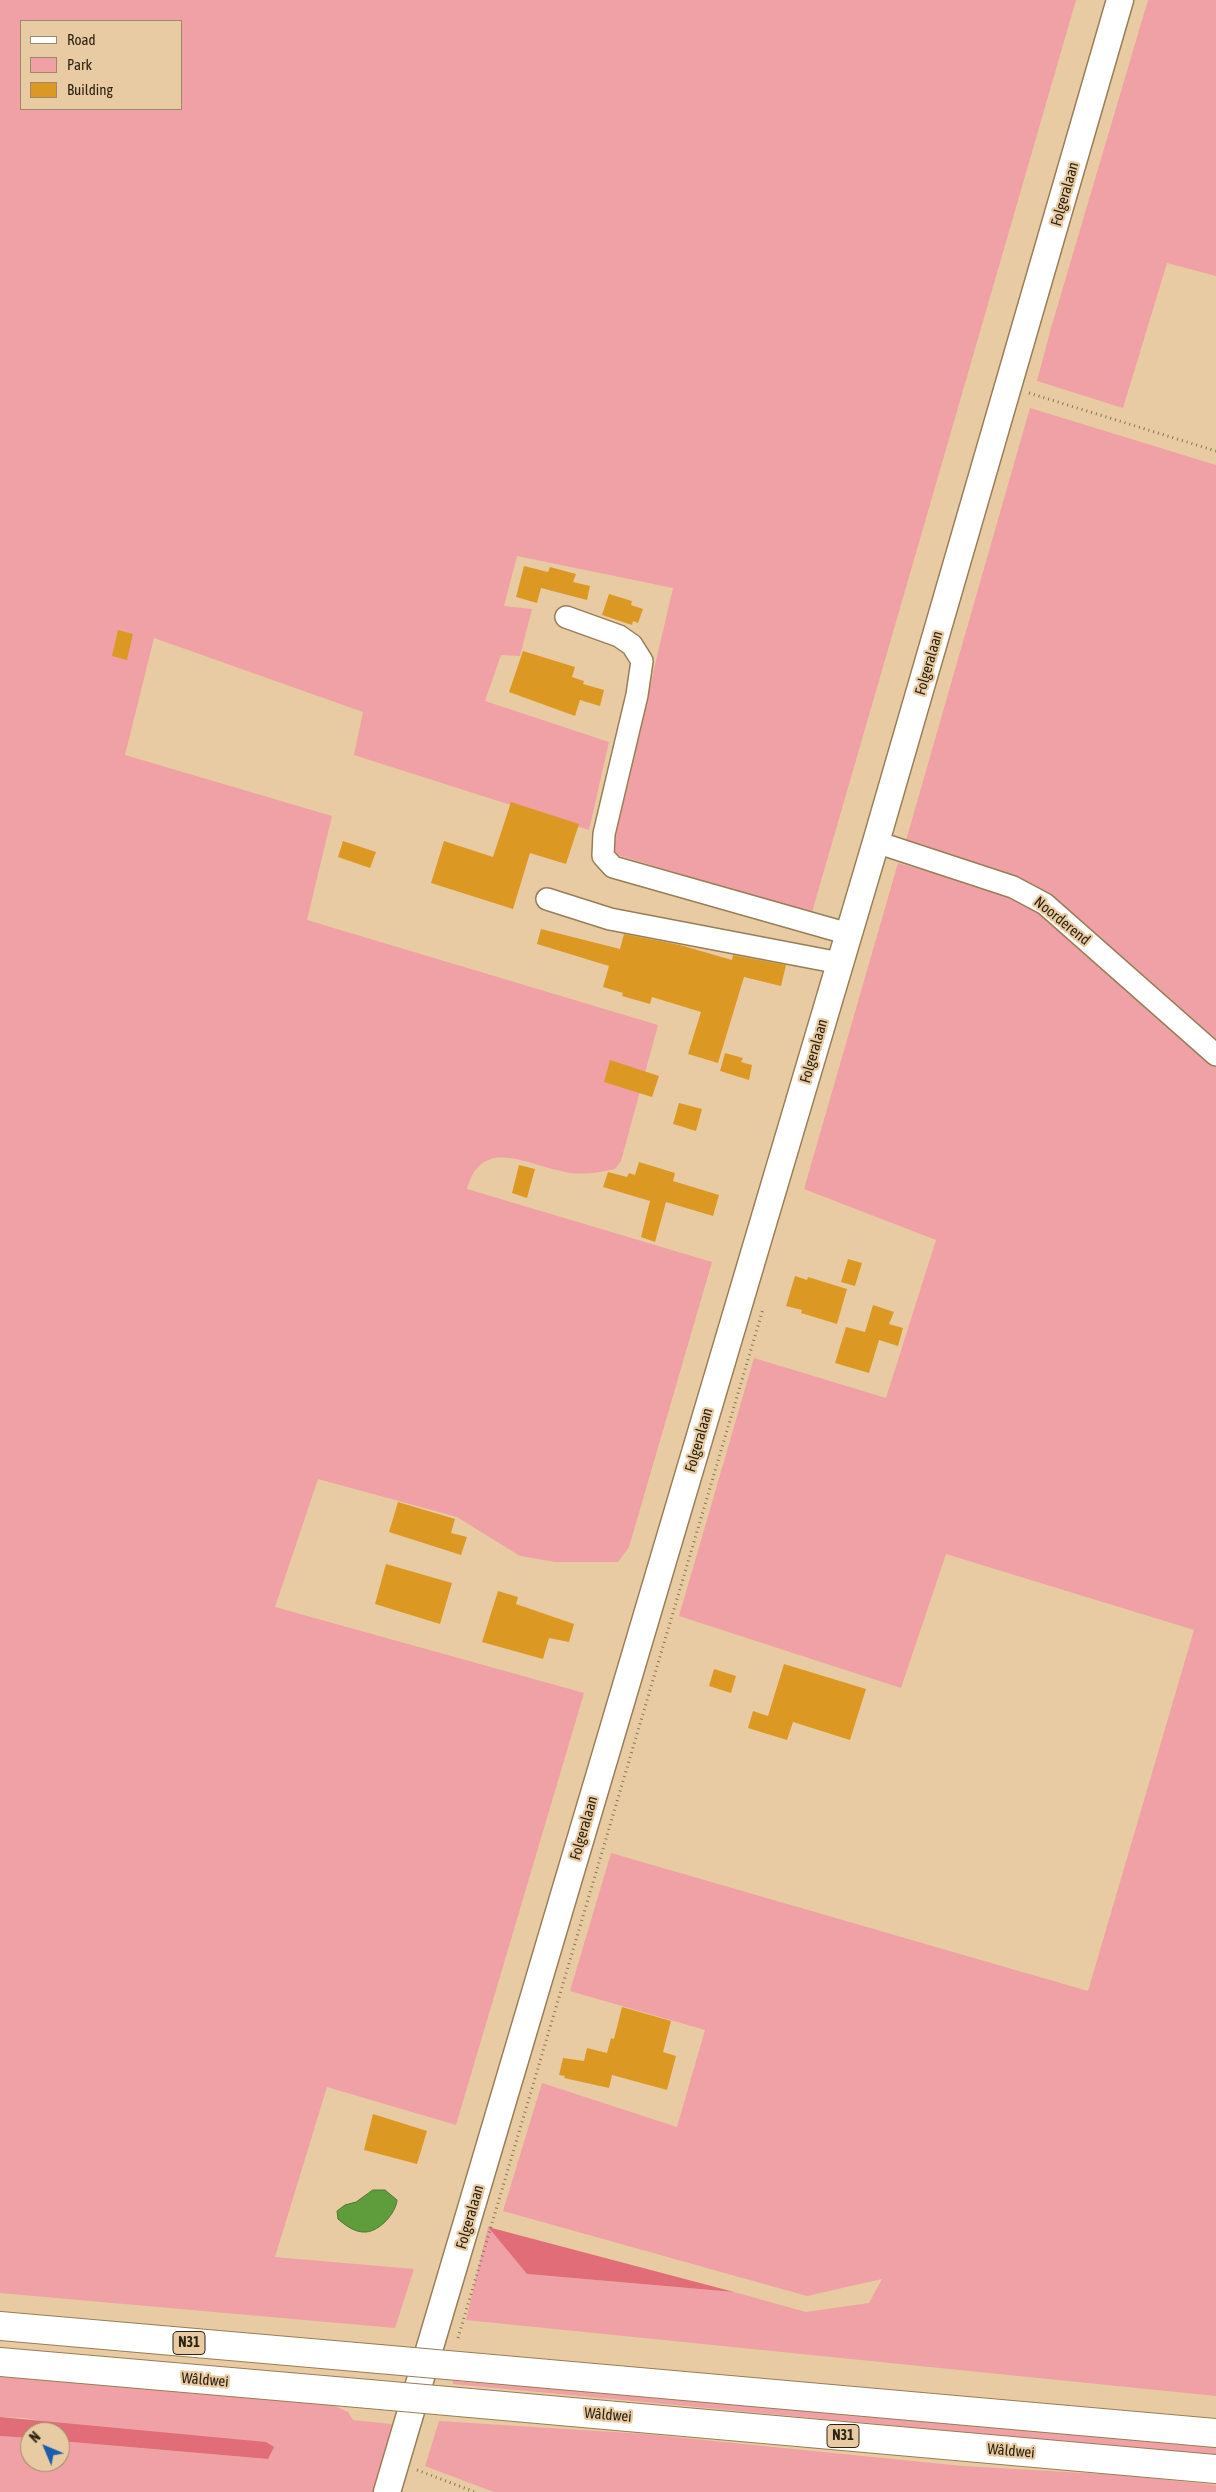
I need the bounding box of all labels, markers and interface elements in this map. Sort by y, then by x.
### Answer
legend [20,20,182,110]
text: Road [67,31,96,48]
text: Park [67,56,92,73]
text: Building [67,81,113,98]
street label: Folgeralaan [1047,160,1083,228]
street label: Folgeralaan [911,629,947,697]
street label: Noorderend [1030,893,1094,949]
street label: Folgeralaan [796,1017,832,1085]
street label: Folgeralaan [681,1406,717,1474]
street label: Folgeralaan [566,1794,602,1862]
street label: Folgeralaan [452,2183,488,2251]
road number: N31 [173,2332,205,2354]
street label: Wâldwei [181,2369,229,2391]
street label: Wâldwei [584,2404,632,2426]
north arrow [20,2422,70,2472]
road number: N31 [827,2424,859,2448]
text: N [27,2429,44,2446]
street label: Wâldwei [987,2440,1035,2462]

